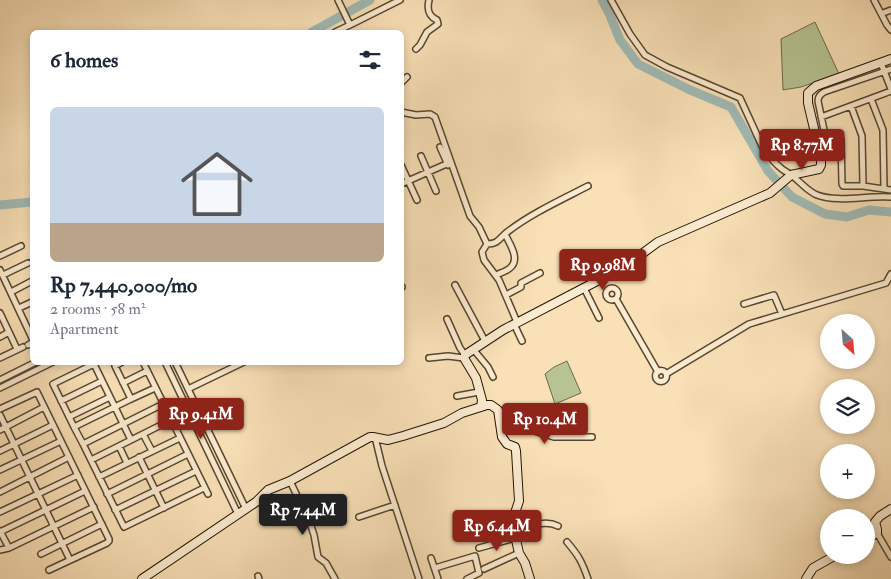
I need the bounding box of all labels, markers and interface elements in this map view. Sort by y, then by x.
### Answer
icon: filters [356,46,384,74]
text: 6 homes [50,47,118,74]
pin: Rp 8.77M [750,128,854,171]
text: Rp 8.77M [770,135,834,155]
icon: home [172,139,262,229]
pin: Rp 9.98M [551,248,655,291]
text: Rp 9.98M [570,255,636,275]
text: Rp 7,440,000/mo [50,272,197,299]
text: 2 rooms · 58 m² [50,299,145,319]
north arrow [820,314,875,369]
map controls [820,314,875,564]
text: Apartment [50,319,118,339]
button: layers [820,379,875,434]
pin: Rp 9.41M [149,398,253,440]
pin: Rp 10.4M [493,402,597,445]
text: Rp 9.41M [169,404,233,424]
text: Rp 10.4M [513,409,577,429]
button: + [820,444,875,499]
pin: Rp 7.44M [251,494,355,536]
text: Rp 7.44M [270,500,336,520]
button: − [820,509,875,564]
pin: Rp 6.44M [445,510,549,552]
text: Rp 6.44M [463,516,531,536]

